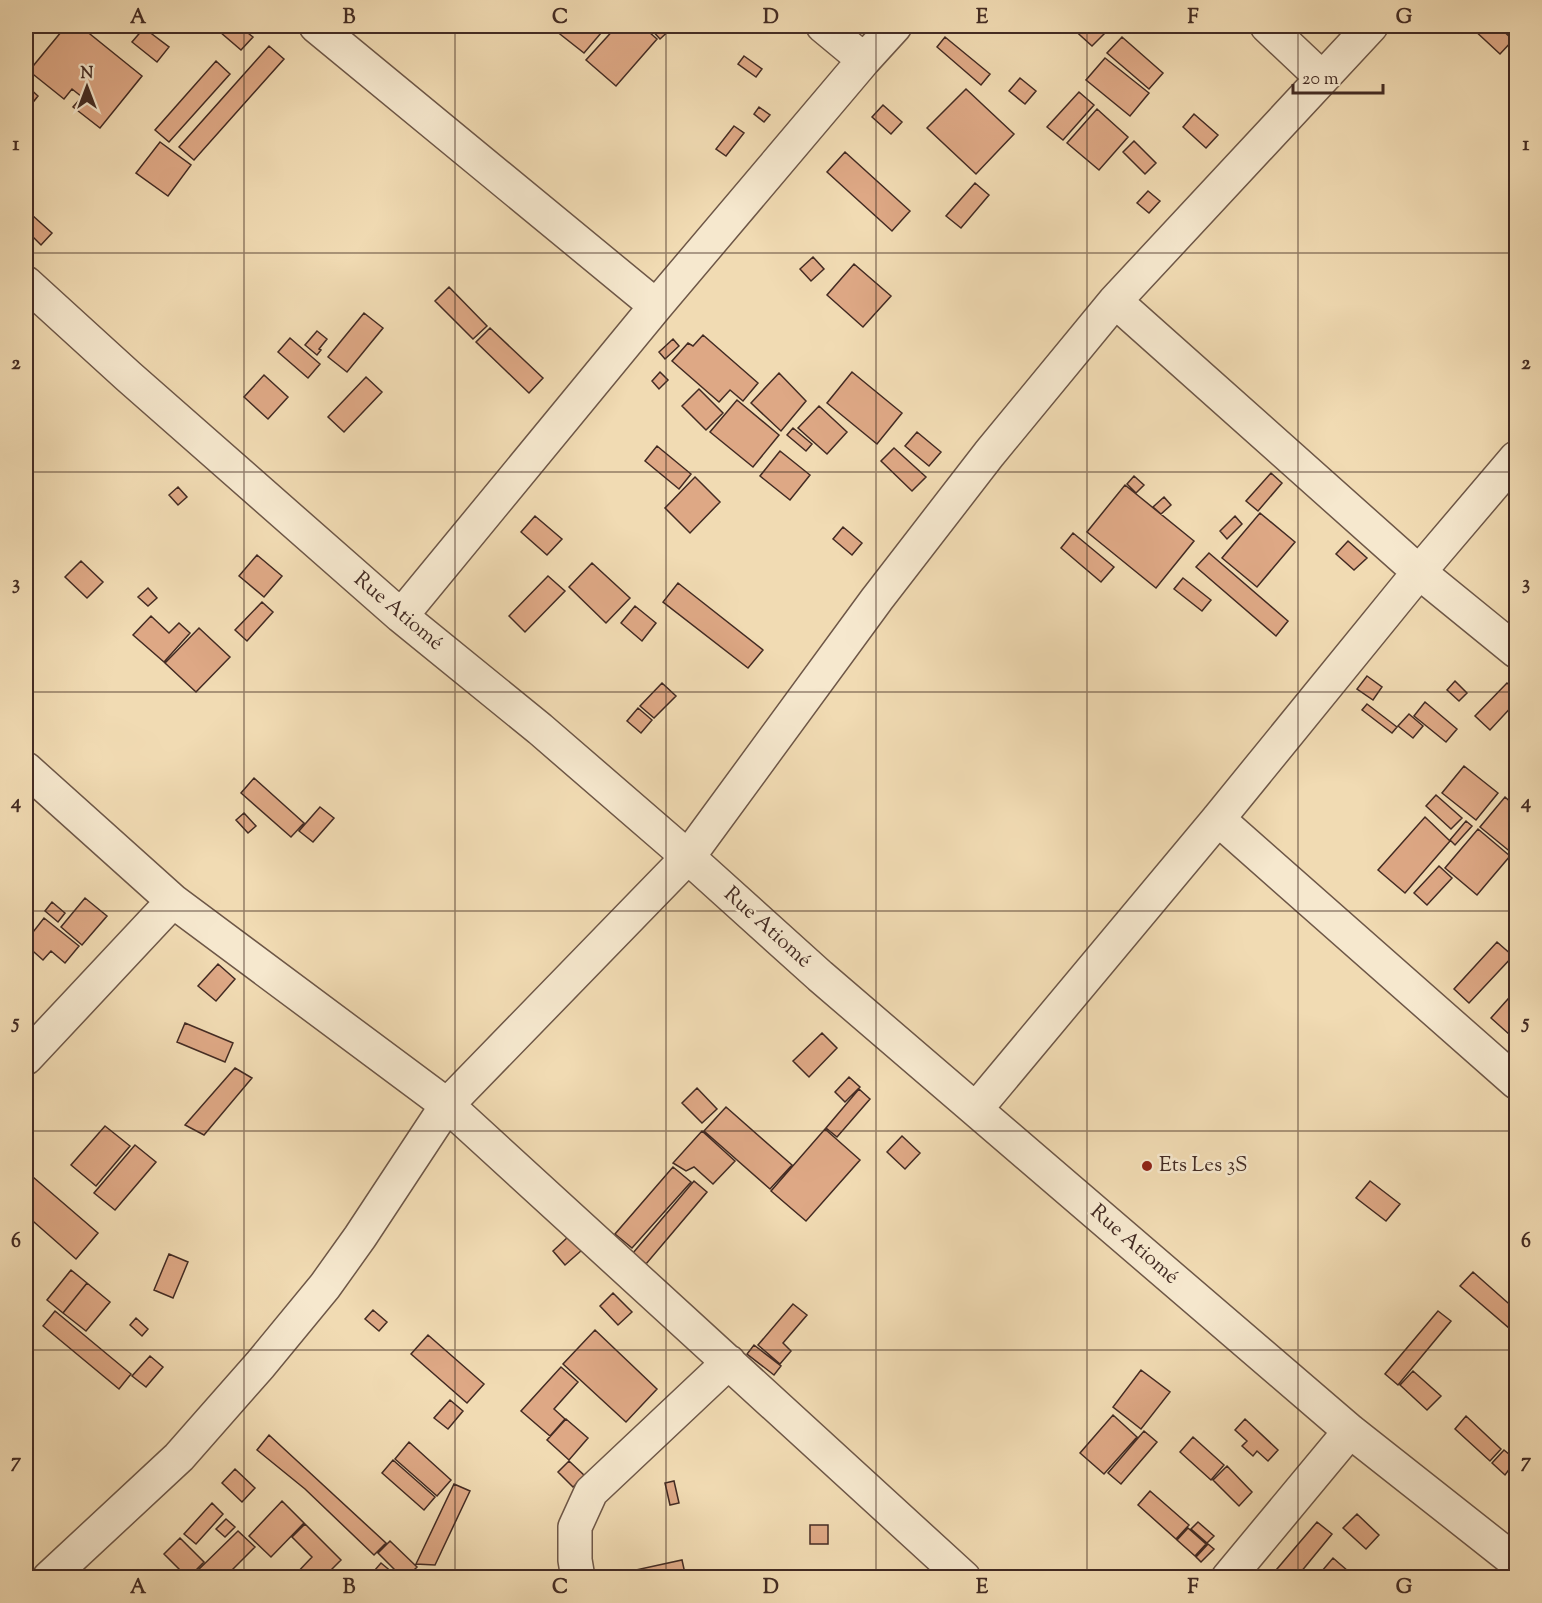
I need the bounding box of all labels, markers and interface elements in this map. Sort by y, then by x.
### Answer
text: A [130,4,147,33]
text: B [343,4,356,33]
text: C [552,4,568,33]
text: D [763,4,779,33]
text: E [976,4,989,33]
text: F [1187,4,1199,33]
text: G [1396,4,1413,33]
north arrow [57,57,117,117]
scale bar [1293,57,1383,95]
text: N [81,63,94,86]
text: 20 m [1302,67,1339,93]
text: 1 [13,131,20,160]
text: 1 [1523,131,1530,160]
text: 2 [11,350,21,379]
text: 2 [1521,350,1531,379]
street label: Rue Atiomé [347,565,449,659]
text: 3 [12,570,20,599]
text: 3 [1522,570,1530,599]
text: 4 [10,789,21,818]
text: 4 [1520,789,1531,818]
street label: Rue Atiomé [716,880,818,976]
text: 5 [11,1009,20,1038]
text: 5 [1521,1009,1530,1038]
place label: Ets Les 3S [1159,1151,1248,1181]
marker: Ets Les 3S [1140,1159,1154,1173]
street label: Rue Atiomé [1083,1198,1185,1292]
text: 6 [11,1228,21,1257]
text: 6 [1521,1228,1531,1257]
text: 7 [11,1448,22,1477]
text: 7 [1521,1448,1532,1477]
text: A [130,1574,147,1603]
text: B [343,1574,356,1603]
text: C [552,1574,568,1603]
text: D [763,1574,779,1603]
text: E [976,1574,989,1603]
text: F [1187,1574,1199,1603]
text: G [1396,1574,1413,1603]

